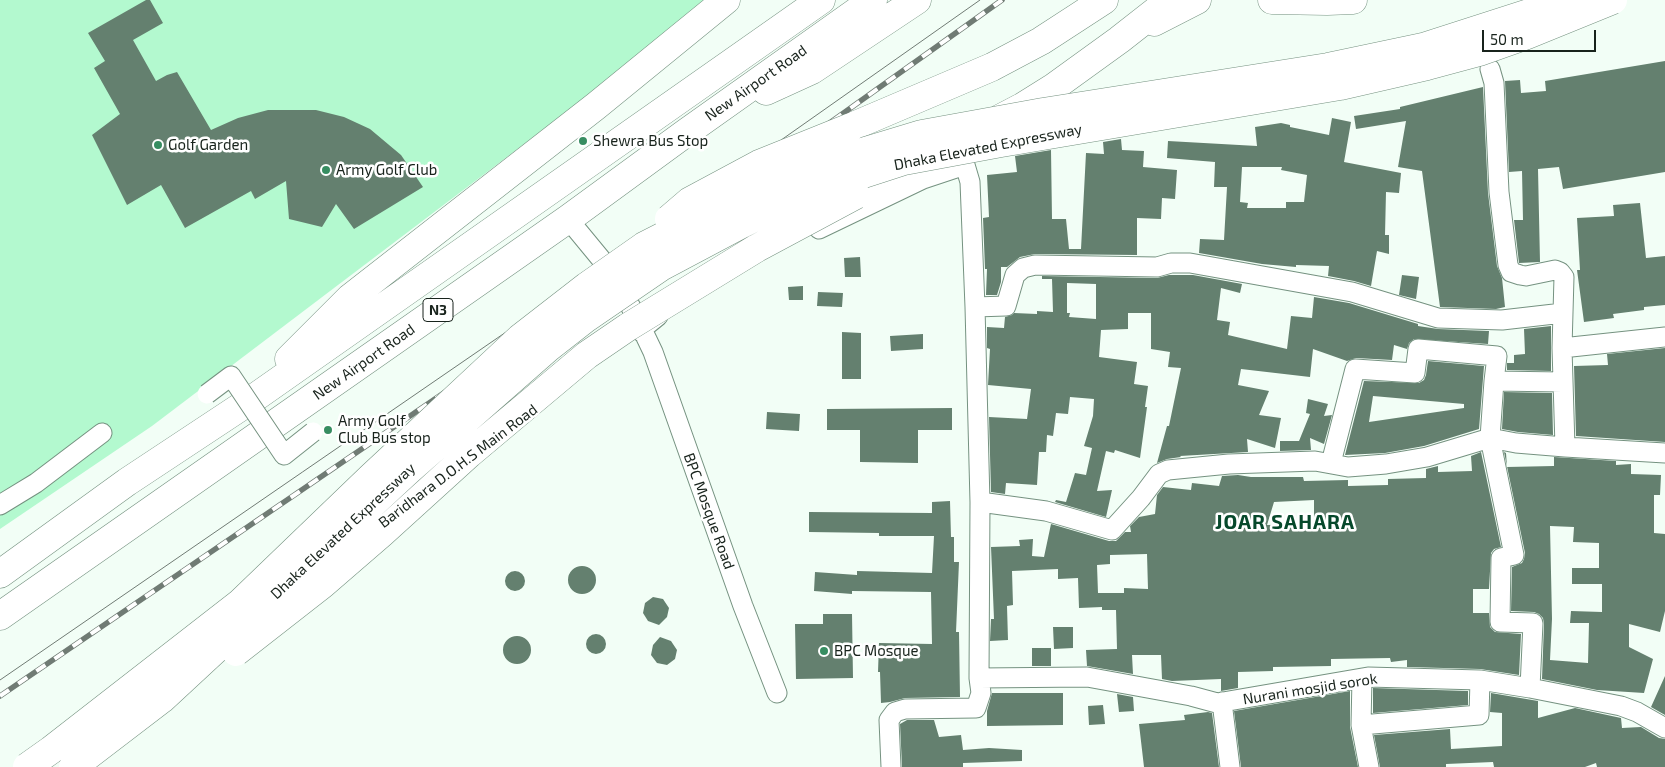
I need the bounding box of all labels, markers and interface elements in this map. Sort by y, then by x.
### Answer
scale bar [1485,20,1599,52]
text: 50 m [1490,30,1524,48]
street label: New Airport Road [702,41,810,125]
street label: Dhaka Elevated Expressway [892,120,1084,174]
place label: Shewra Bus Stop [593,132,708,150]
marker: Shewra Bus Stop [577,135,589,147]
place label: Golf Garden [168,136,248,154]
marker: Golf Garden [152,139,164,151]
place label: Army Golf Club [336,161,437,179]
marker: Army Golf Club [320,164,332,176]
road number: N3 [423,298,453,322]
street label: New Airport Road [310,320,418,404]
street label: Baridhara D.O.H.S Main Road [375,400,541,532]
place label: Army Golf Club Bus stop [338,412,431,447]
marker: Army Golf Club Bus stop [322,424,334,436]
street label: BPC Mosque Road [680,450,738,572]
street label: Dhaka Elevated Expressway [267,459,419,603]
district label: JOAR SAHARA [1214,510,1356,534]
place label: BPC Mosque [834,642,918,660]
marker: BPC Mosque [818,645,830,657]
street label: Nurani mosjid sorok [1241,669,1379,709]

